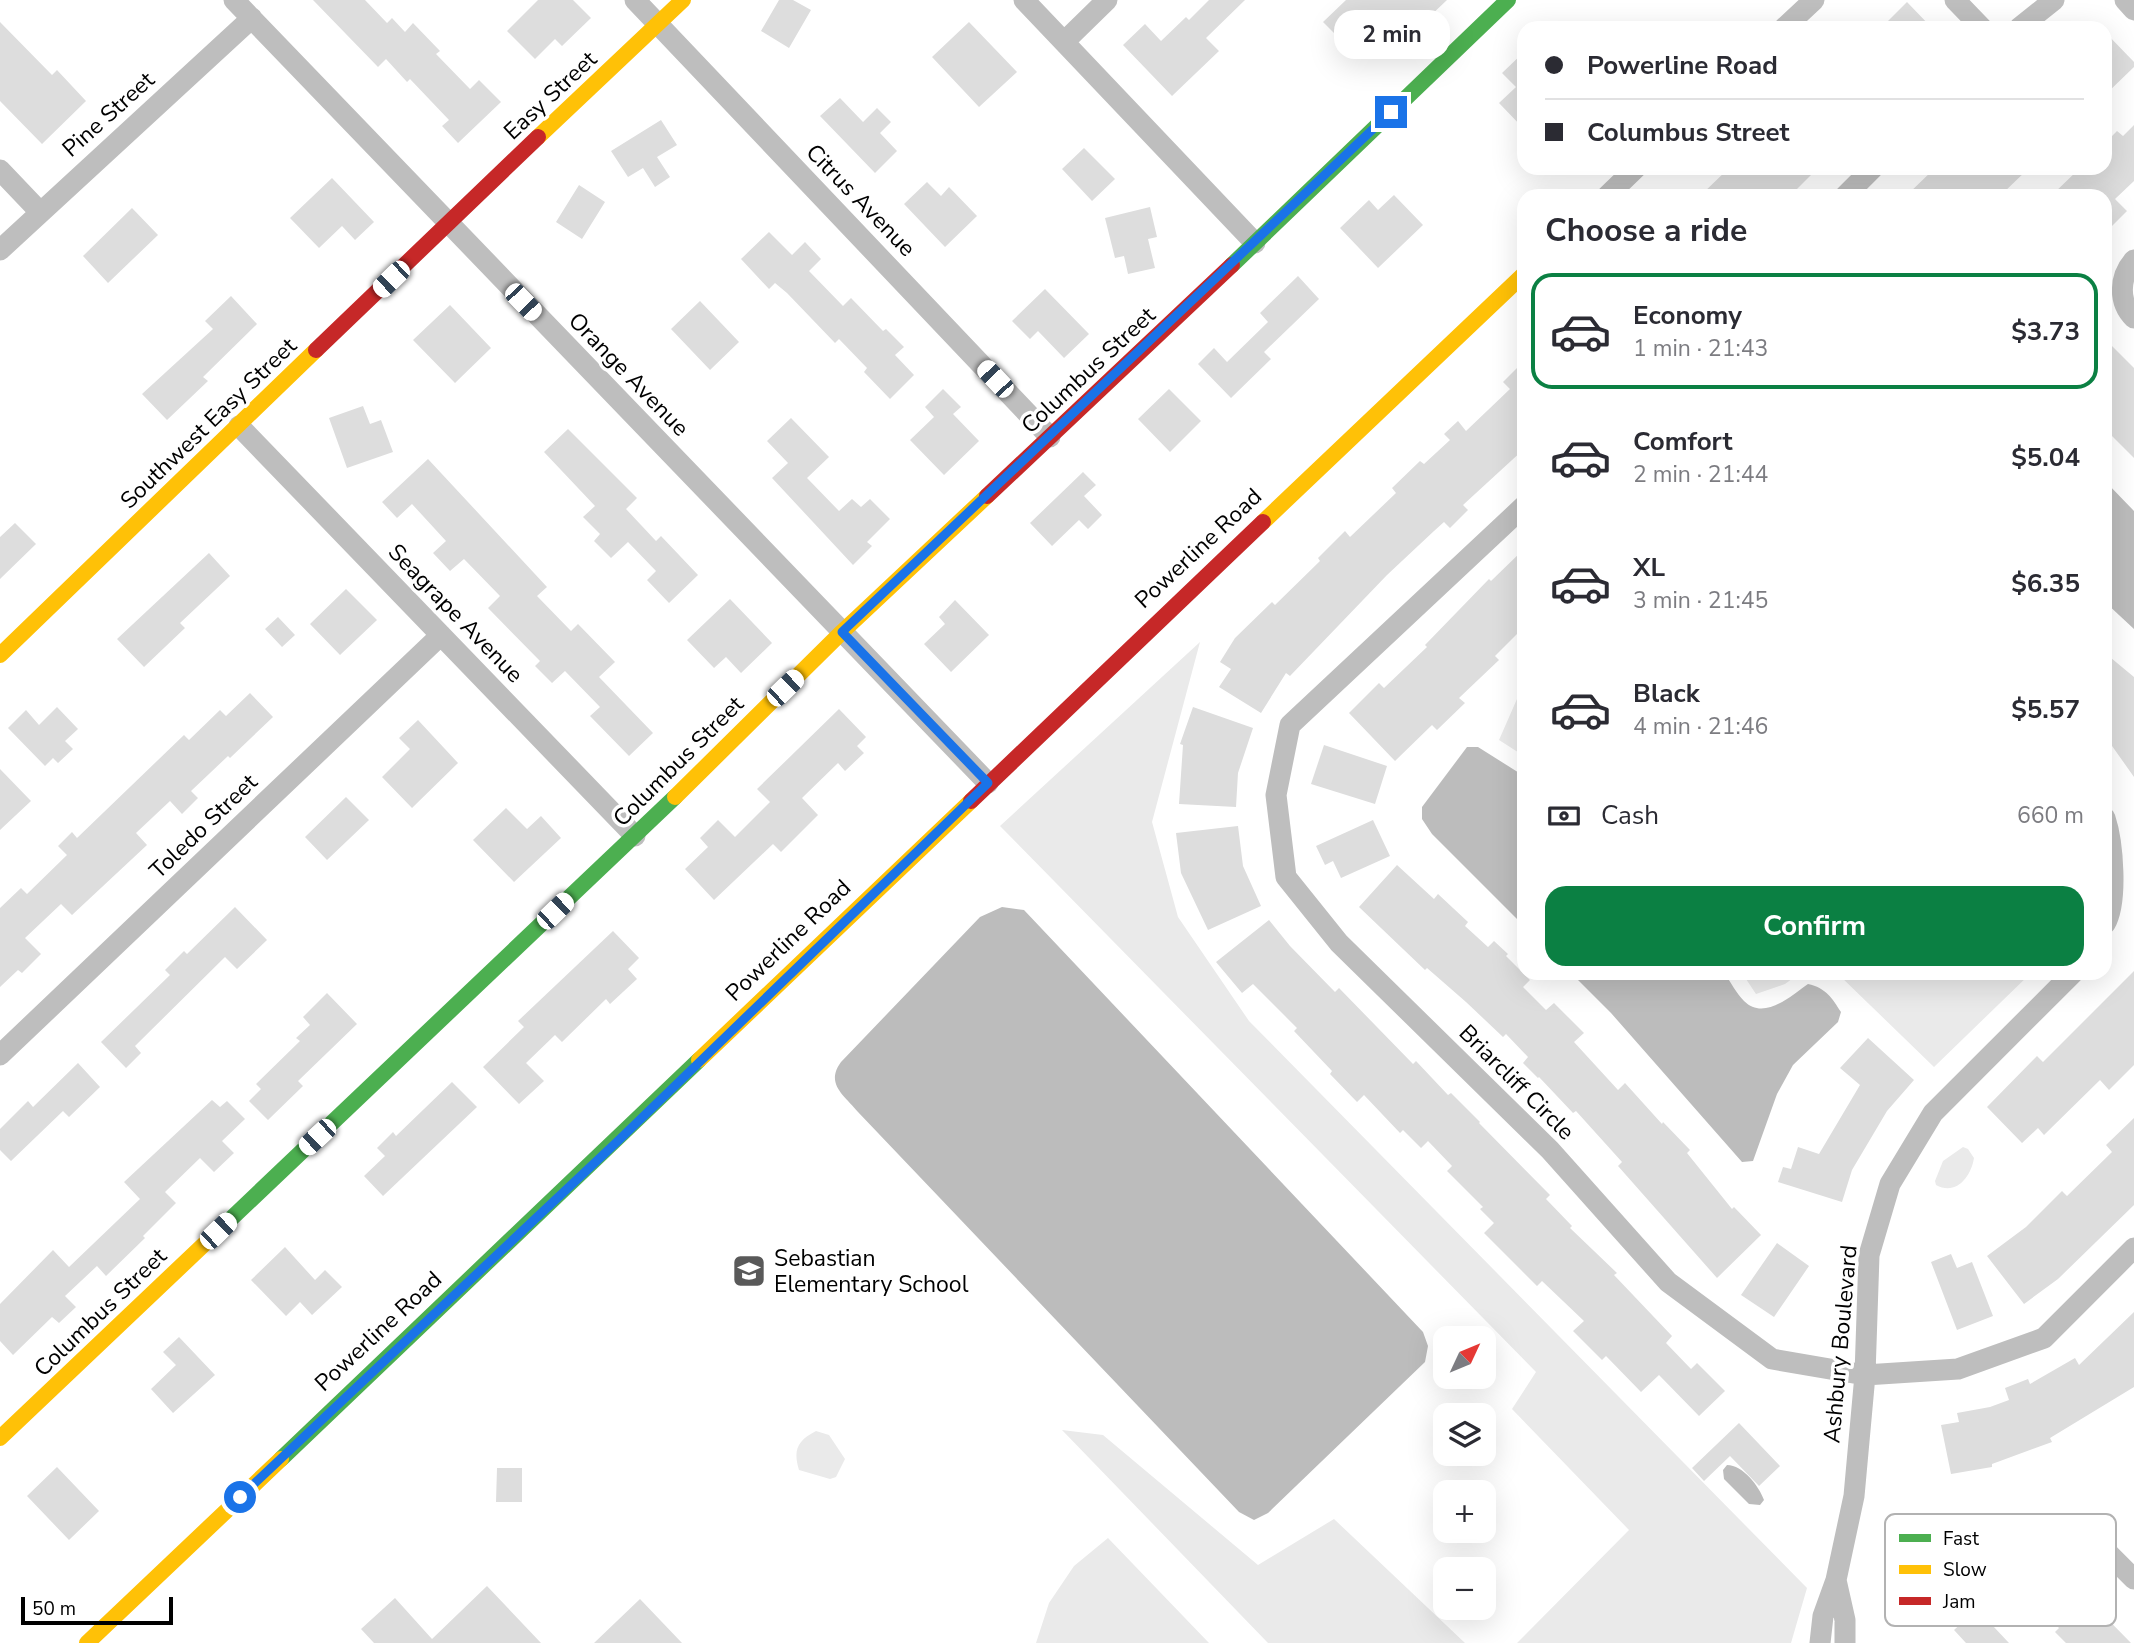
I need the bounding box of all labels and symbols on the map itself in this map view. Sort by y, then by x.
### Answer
callout: 2 min [1333,10,1449,60]
street label: Easy Street [497,44,604,147]
street label: Pine Street [56,64,162,164]
route end [1375,96,1407,128]
street label: Citrus Avenue [799,137,922,263]
car [369,257,414,301]
car [501,280,546,324]
street label: Columbus Street [1015,299,1163,441]
street label: Orange Avenue [562,306,696,443]
street label: Southwest Easy Street [113,330,304,516]
car [973,356,1018,402]
street label: Powerline Road [1128,481,1269,615]
street label: Seagrape Avenue [381,537,530,690]
car [763,666,808,710]
street label: Columbus Street [606,689,751,833]
street label: Toledo Street [143,766,265,886]
street label: Powerline Road [719,873,858,1008]
car [533,889,578,933]
street label: Briarcliff Circle [1452,1018,1581,1147]
car [295,1115,340,1159]
car [196,1209,241,1253]
street label: Columbus Street [27,1240,174,1384]
place label: Sebastian Elementary School [774,1243,969,1300]
street label: Ashbury Boulevard [1816,1244,1865,1445]
school or university icon: Sebastian Elementary School [730,1252,768,1290]
street label: Powerline Road [308,1264,449,1398]
north arrow [1433,1326,1496,1390]
route start [224,1481,256,1513]
legend [1885,1514,2116,1626]
text: Fast [1943,1526,1979,1552]
text: Slow [1943,1557,1987,1583]
text: Jam [1942,1589,1976,1615]
scale bar [21,1594,173,1626]

